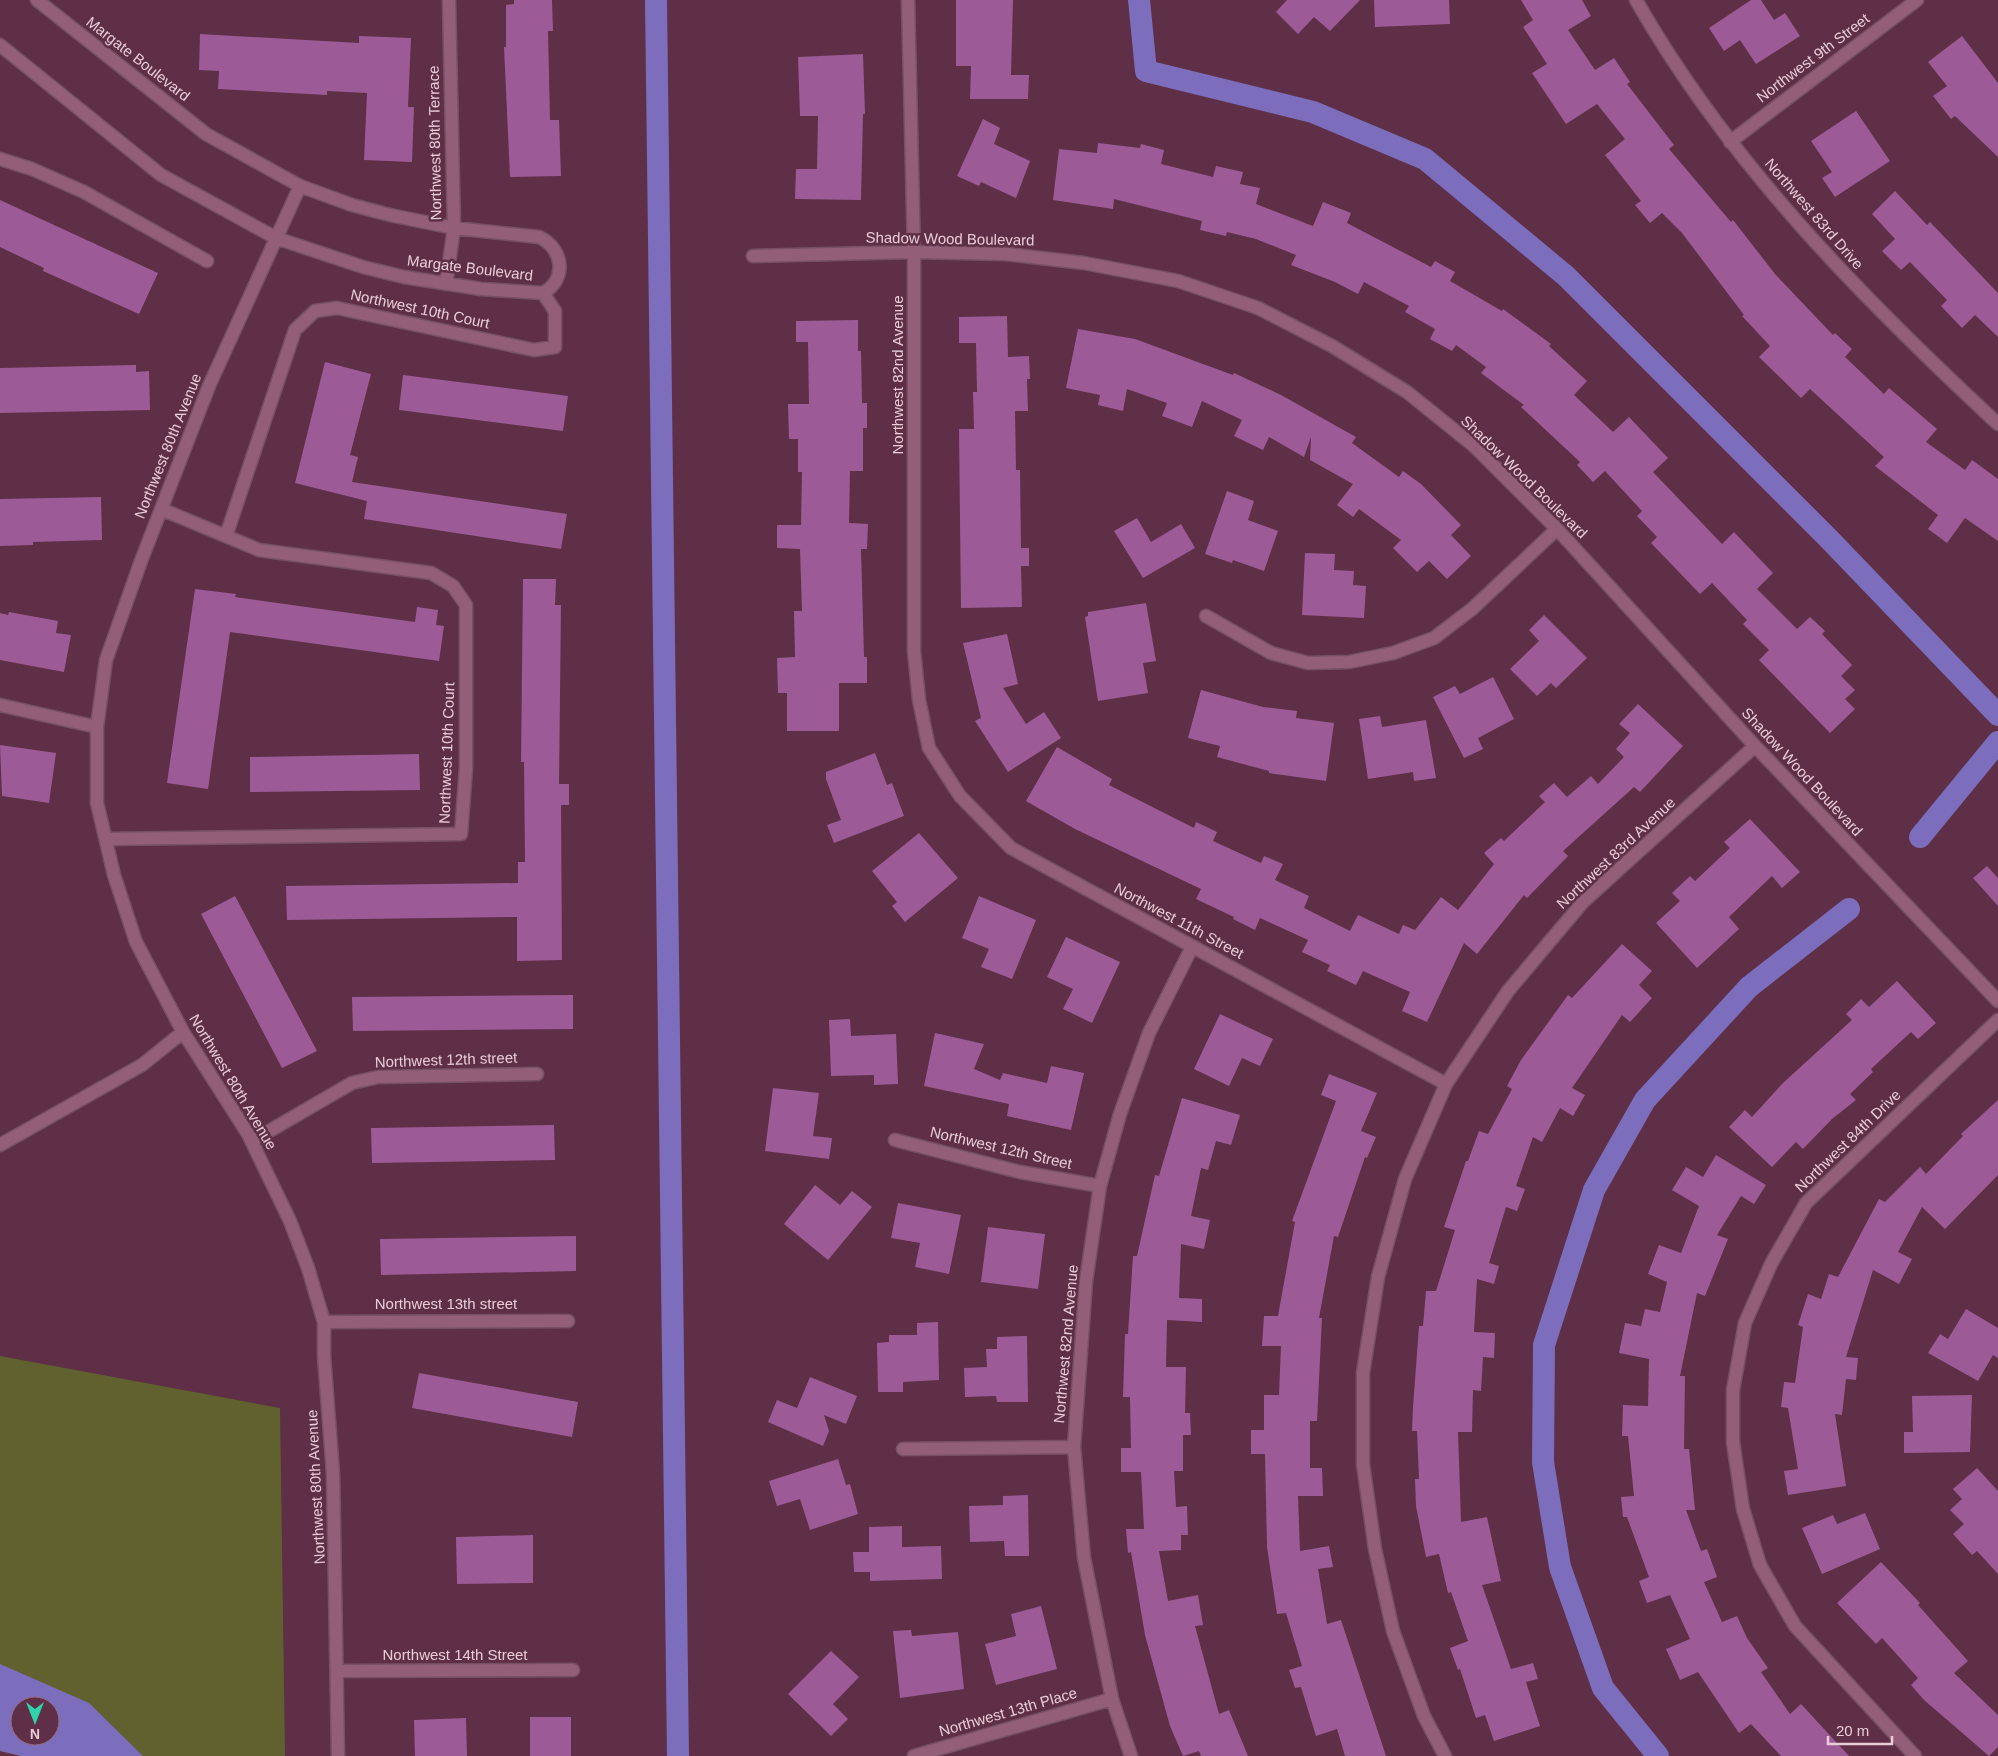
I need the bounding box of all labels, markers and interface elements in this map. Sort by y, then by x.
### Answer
street label: Northwest 9th Street [1753,9,1873,106]
street label: Margate Boulevard [83,13,193,104]
street label: Northwest 80th Terrace [425,65,444,221]
street label: Northwest 83rd Drive [1762,155,1867,272]
street label: Shadow Wood Boulevard [865,229,1035,248]
street label: Margate Boulevard [406,251,534,284]
street label: Northwest 10th Court [349,285,492,332]
street label: Northwest 82nd Avenue [889,295,906,455]
street label: Northwest 80th Avenue [131,371,204,521]
street label: Shadow Wood Boulevard [1458,412,1591,541]
street label: Northwest 10th Court [436,681,457,824]
street label: Shadow Wood Boulevard [1739,704,1866,839]
street label: Northwest 83rd Avenue [1553,793,1678,912]
street label: Northwest 11th Street [1112,879,1248,962]
street label: Northwest 80th Avenue [186,1011,281,1152]
street label: Northwest 12th street [374,1048,518,1070]
street label: Northwest 84th Drive [1791,1086,1904,1195]
street label: Northwest 12th Street [929,1123,1075,1172]
street label: Northwest 82nd Avenue [1050,1264,1081,1424]
street label: Northwest 13th street [375,1295,518,1312]
street label: Northwest 80th Avenue [303,1409,328,1565]
street label: Northwest 14th Street [382,1646,528,1663]
street label: Northwest 13th Place [937,1684,1079,1739]
north arrow [10,1696,60,1746]
scale bar [1828,1714,1892,1746]
text: 20 m [1836,1722,1869,1739]
text: N [30,1726,40,1742]

